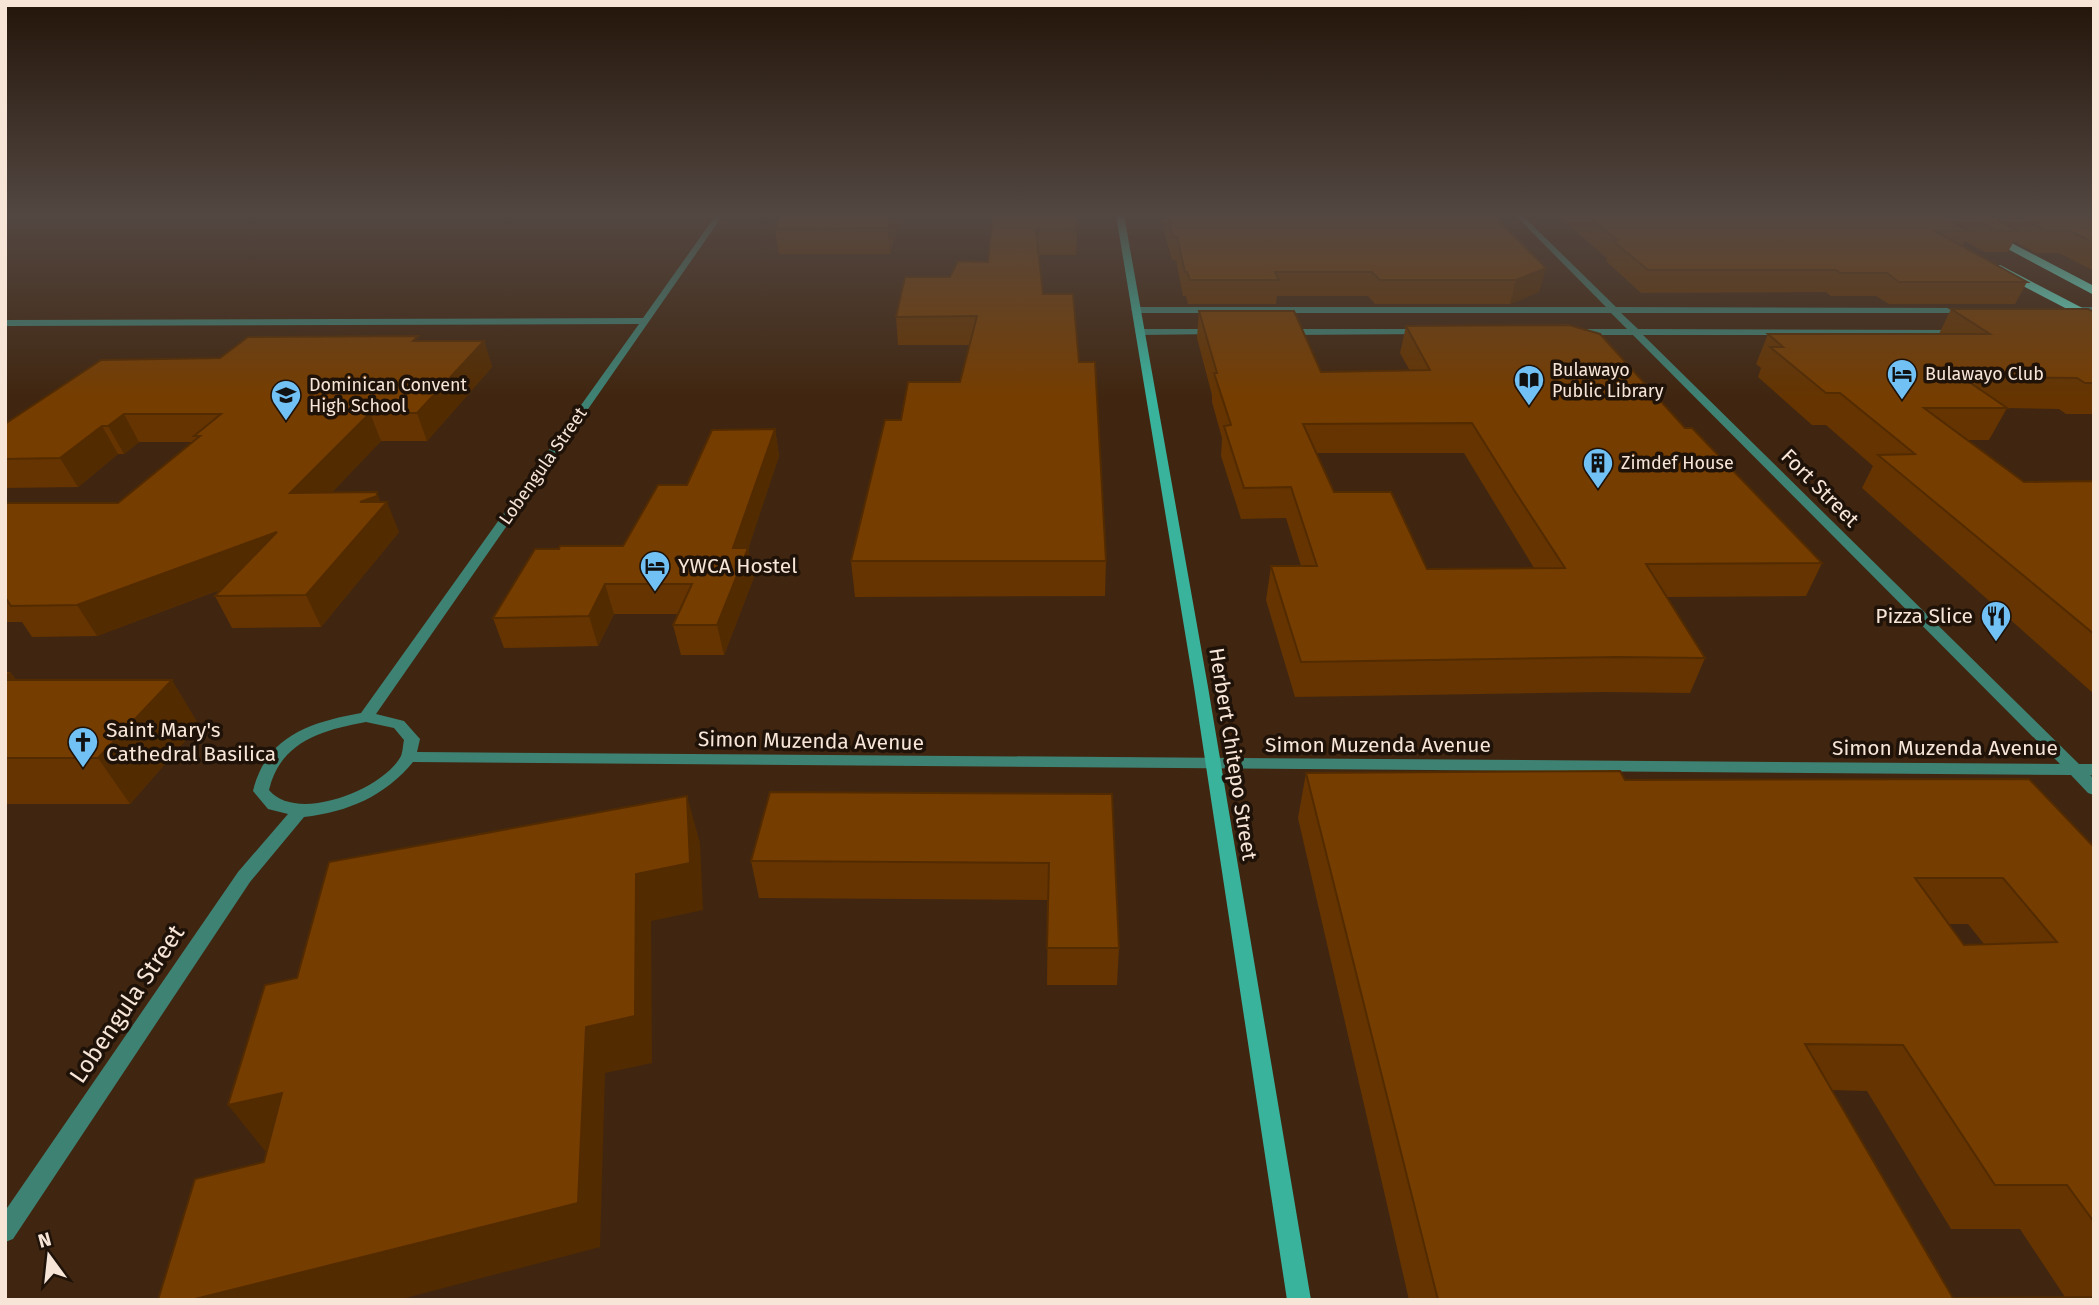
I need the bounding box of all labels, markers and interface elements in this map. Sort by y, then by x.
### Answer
hotel icon: Bulawayo Club [1885,357,1919,401]
place label: Bulawayo Public Library [1552,359,1664,402]
library icon: Bulawayo Public Library [1512,363,1546,407]
place label: Bulawayo Club [1925,363,2044,385]
place label: Dominican Convent High School [309,374,468,417]
school or university icon: Dominican Convent High School [269,378,303,422]
street label: Lobengula Street [494,403,592,529]
street label: Fort Street [1775,443,1865,533]
building icon: Zimdef House [1581,446,1615,490]
place label: Zimdef House [1621,452,1734,474]
hotel icon: YWCA Hostel [638,549,672,593]
place label: YWCA Hostel [678,553,797,579]
restaurant icon: Pizza Slice [1979,599,2013,643]
place label: Pizza Slice [1875,603,1973,629]
street label: Herbert Chitepo Street [1203,646,1263,863]
place label: Saint Mary's Cathedral Basilica [106,717,276,767]
church icon: Saint Mary's Cathedral Basilica [66,725,100,769]
street label: Simon Muzenda Avenue [698,726,924,756]
street label: Simon Muzenda Avenue [1265,732,1491,758]
street label: Simon Muzenda Avenue [1832,735,2058,761]
street label: Lobengula Street [64,919,190,1088]
north arrow [14,1221,84,1291]
text: N [36,1227,54,1253]

